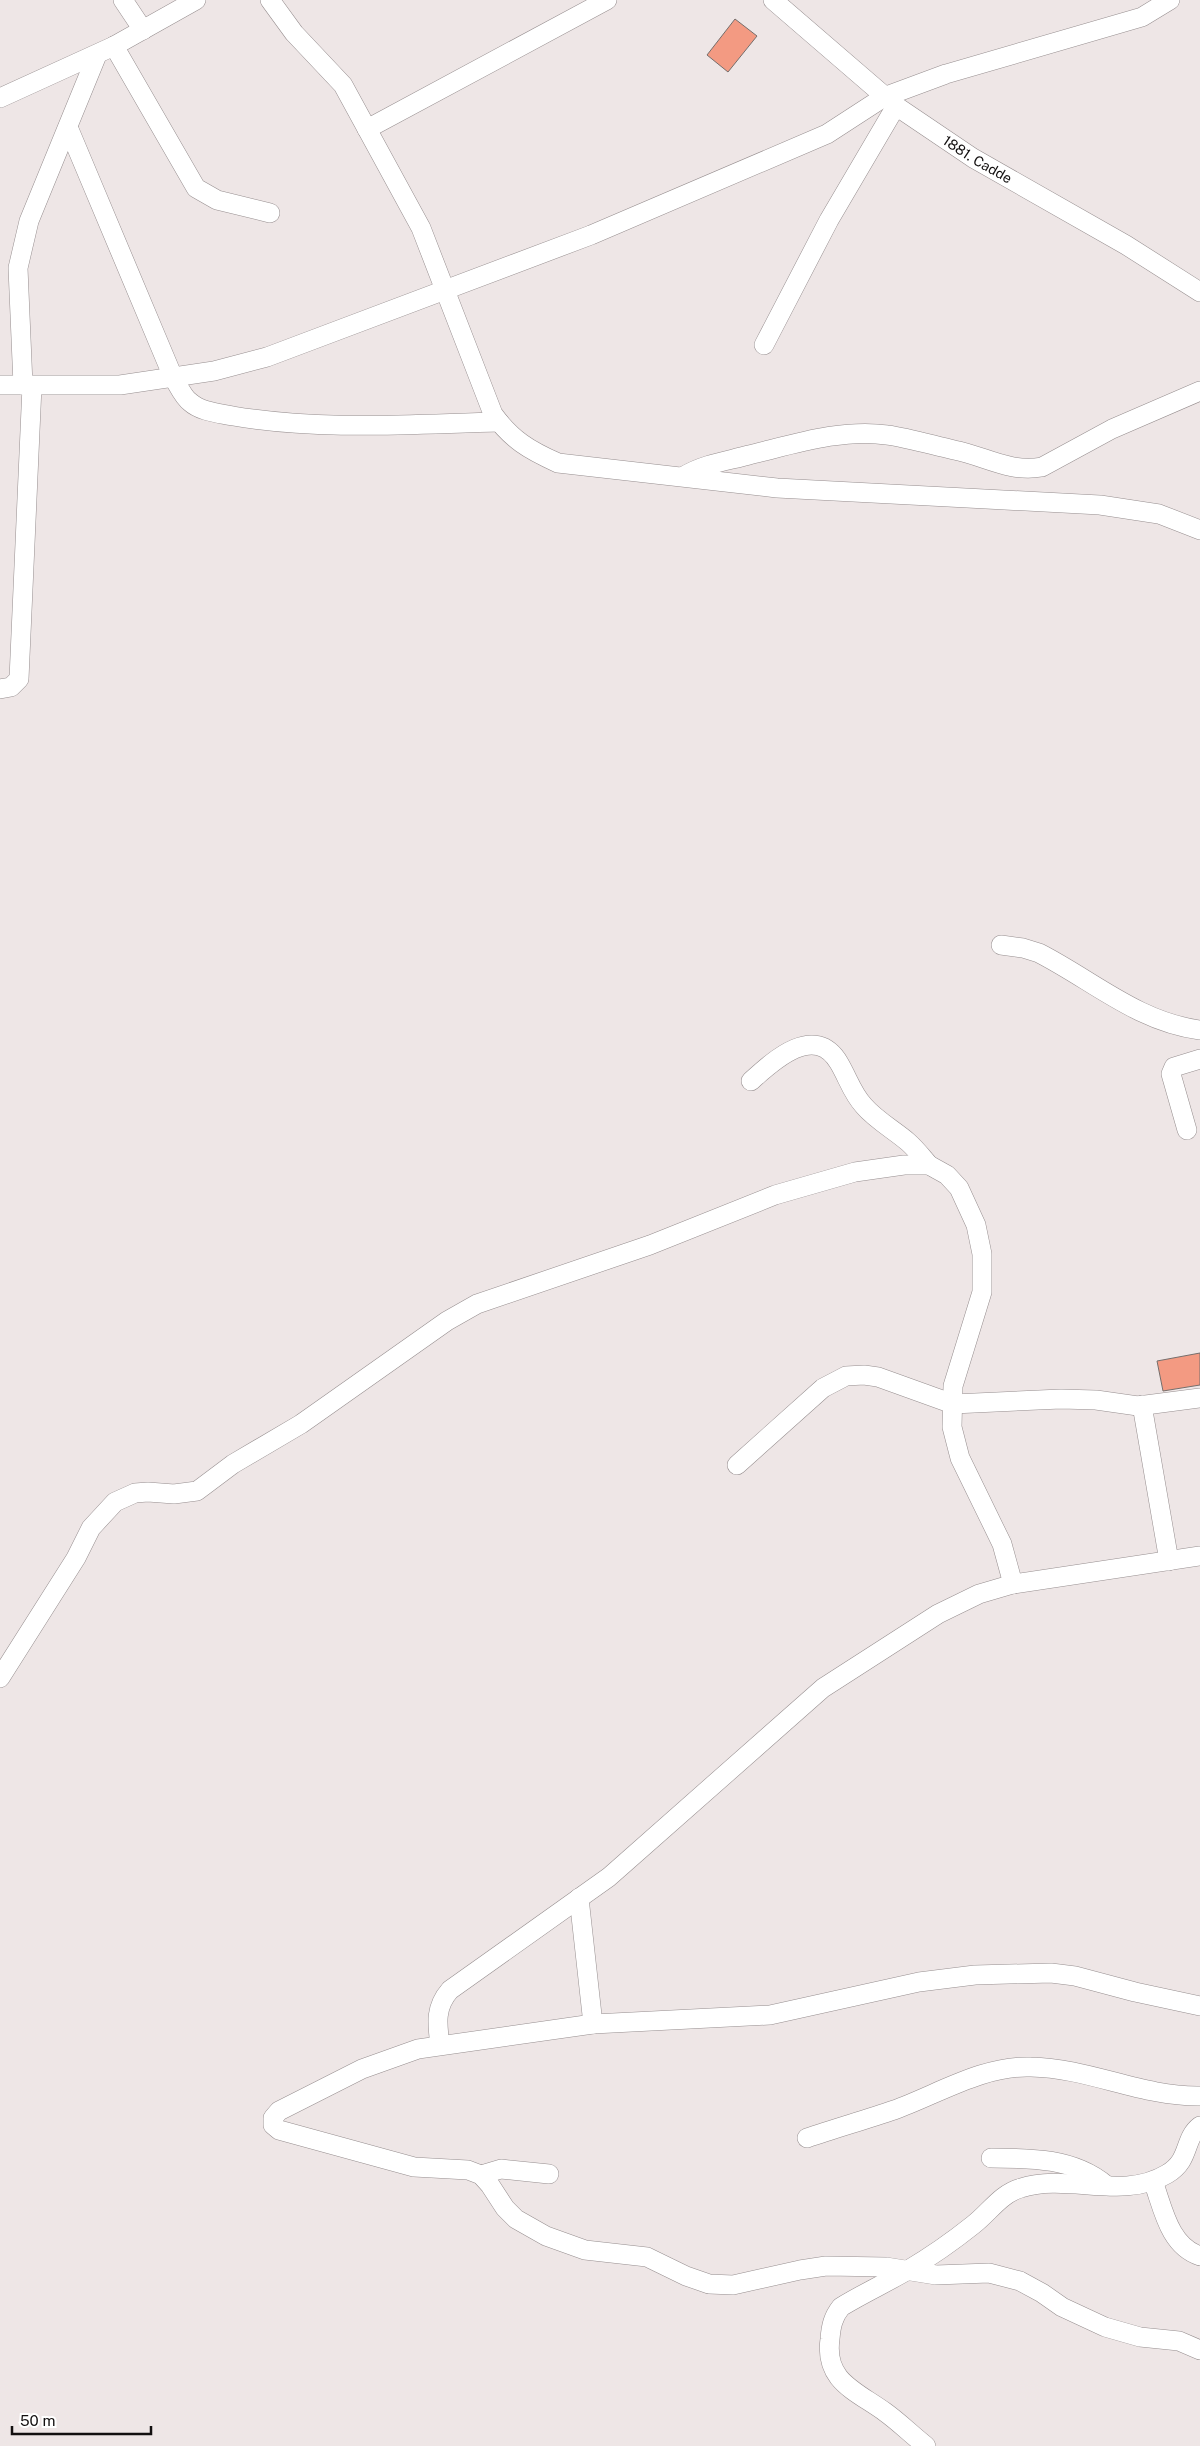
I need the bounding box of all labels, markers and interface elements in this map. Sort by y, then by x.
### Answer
street label: 1881. Cadde [940,132,1015,187]
scale bar [12,2404,151,2436]
text: 50 m [20,2412,55,2429]

